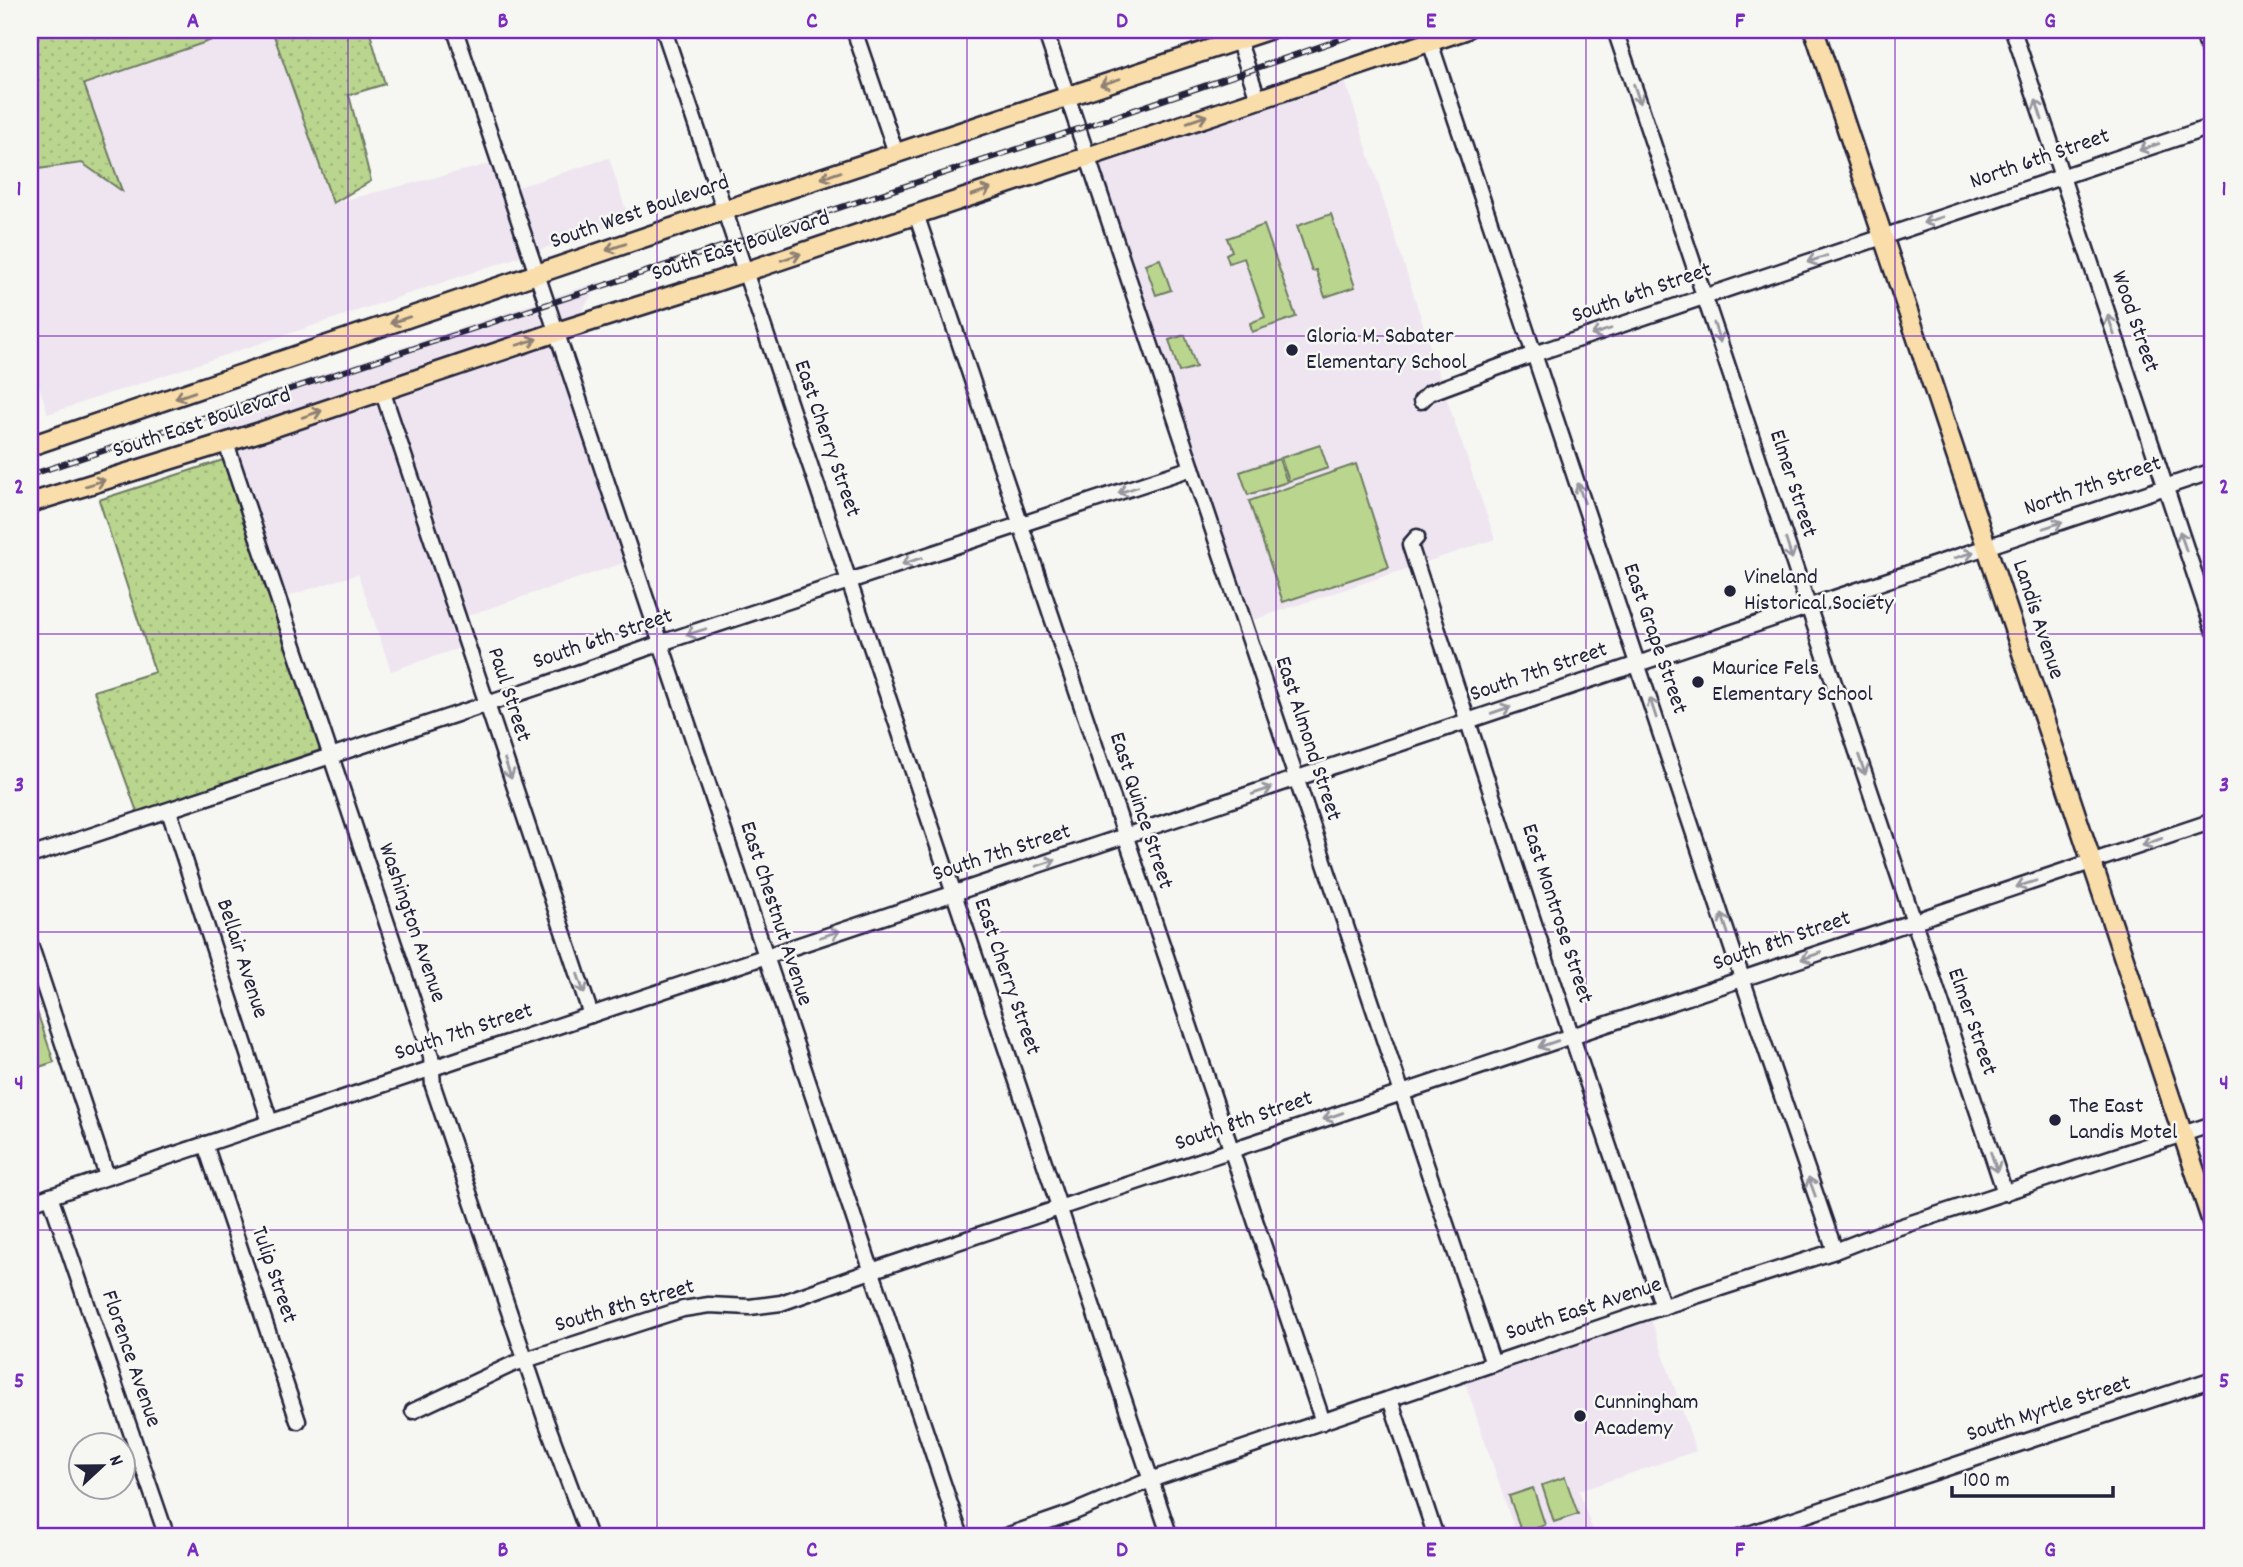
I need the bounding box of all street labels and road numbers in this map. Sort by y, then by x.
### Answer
street label: North 6th Street [1966,121,2114,199]
street label: South West Boulevard [546,167,734,259]
street label: South East Boulevard [648,203,834,291]
street label: South 6th Street [1568,255,1716,333]
street label: Wood Street [2101,267,2167,377]
street label: East Cherry Street [784,356,868,522]
street label: South East Boulevard [109,380,295,468]
street label: Elmer Street [1759,426,1825,542]
street label: North 7th Street [2020,448,2166,526]
street label: Landis Avenue [2002,556,2072,684]
street label: East Grape Street [1613,559,1695,719]
street label: South 6th Street [529,601,677,679]
street label: South 7th Street [1466,634,1612,712]
street label: Paul Street [477,643,539,747]
street label: East Almond Street [1265,652,1349,826]
street label: East Quince Street [1099,728,1181,894]
street label: South 7th Street [929,816,1075,892]
street label: East Chestnut Avenue [730,818,820,1010]
street label: East Montrose Street [1511,820,1601,1008]
street label: Washington Avenue [368,839,454,1007]
street label: East Cherry Street [964,894,1048,1060]
street label: Bellair Avenue [206,895,276,1023]
street label: South 8th Street [1709,903,1855,981]
street label: Elmer Street [1937,964,2005,1080]
street label: South 7th Street [391,995,537,1071]
street label: South 8th Street [1171,1083,1317,1161]
street label: Tulip Street [241,1222,305,1328]
street label: South East Avenue [1502,1269,1666,1351]
street label: South 8th Street [551,1271,699,1343]
street label: Florence Avenue [91,1286,169,1432]
street label: South Myrtle Street [1963,1368,2135,1452]

